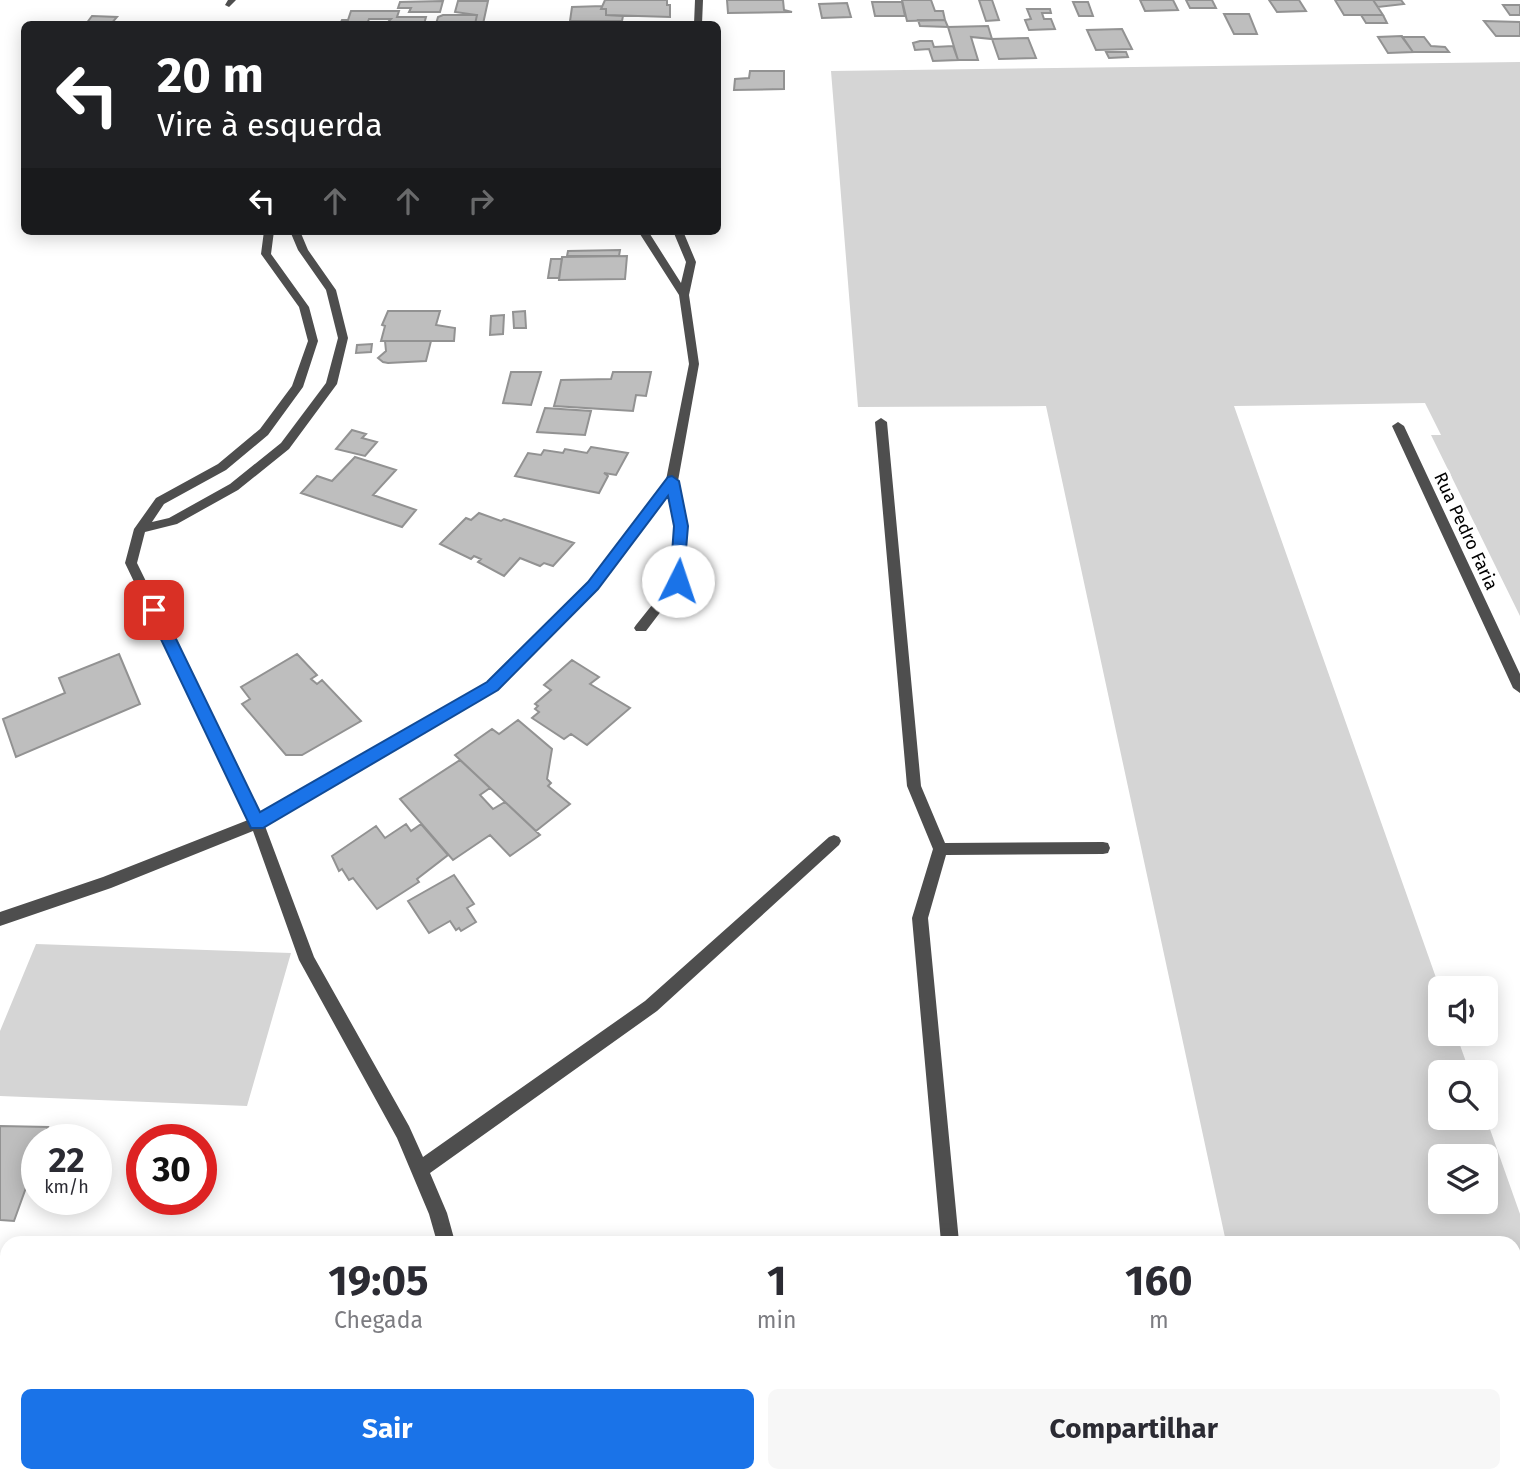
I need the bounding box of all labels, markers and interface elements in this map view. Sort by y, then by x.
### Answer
text: 20 m [157,46,264,105]
icon: left [42,49,133,140]
text: Vire à esquerda [157,106,383,144]
icon: left [243,182,281,220]
icon: ahead [316,182,354,220]
icon: ahead [389,182,427,220]
icon: right [462,182,500,220]
street label: Rua Pedro Faria [1429,469,1503,593]
position arrow [641,544,715,618]
pin [124,580,184,640]
icon: arrive [135,591,173,629]
map controls [1428,976,1498,1214]
button: sound [1428,976,1498,1046]
button: search [1428,1060,1498,1130]
speed limit sign: 30 [126,1124,217,1215]
text: 22 [48,1139,85,1181]
button: layers [1428,1144,1498,1214]
text: km/h [44,1176,89,1198]
text: 19:05 [328,1256,429,1306]
text: 1 [767,1256,786,1306]
text: 160 [1125,1256,1193,1306]
text: Chegada [334,1306,423,1334]
text: min [757,1306,797,1334]
text: m [1149,1306,1169,1334]
button: Sair [21,1389,754,1469]
button: Compartilhar [768,1389,1500,1469]

